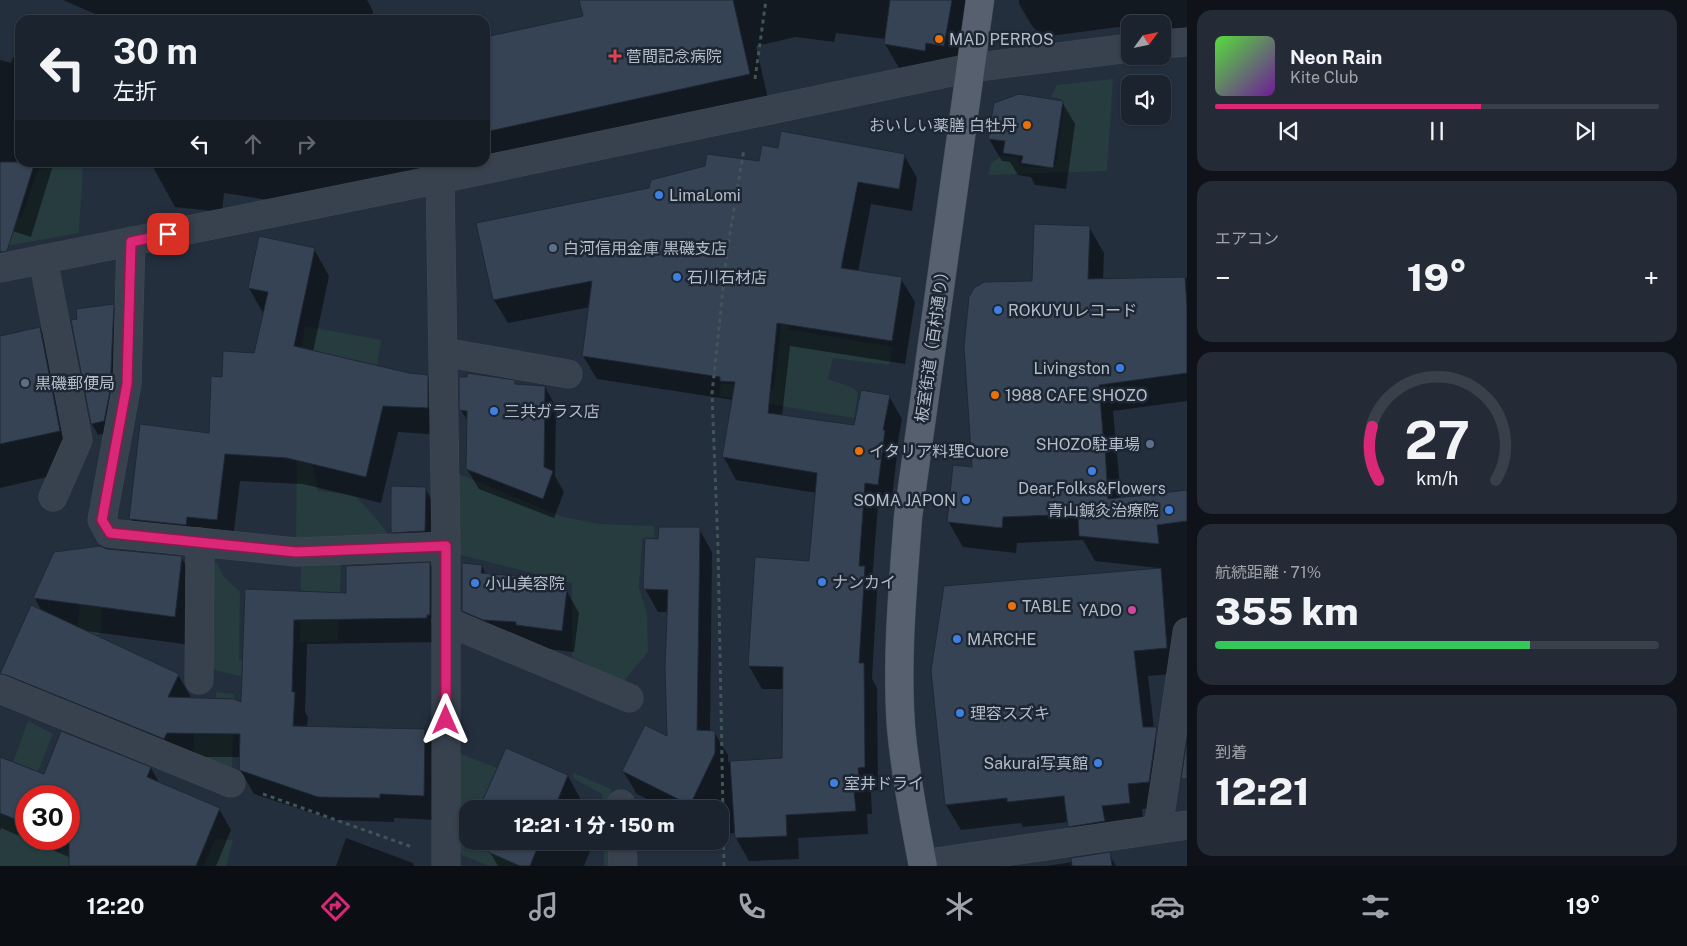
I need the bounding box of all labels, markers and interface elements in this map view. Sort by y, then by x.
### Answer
north arrow [1121,15,1171,65]
map controls [1121,15,1171,125]
place label: MAD PERROS [949,30,1054,49]
text: 30 m [113,31,198,72]
marker: MAD PERROS [933,33,945,45]
icon: left [30,35,95,100]
text: Neon Rain [1290,46,1382,68]
place label: 菅間記念病院 [626,47,722,66]
marker: 菅間記念病院 [608,49,622,63]
text: Kite Club [1290,68,1358,87]
button: sound [1121,75,1171,125]
text: 左折 [113,78,157,104]
place label: おいしい薬膳 白牡丹 [869,116,1017,135]
icon: previous [1275,117,1303,145]
icon: pause [1423,117,1451,145]
icon: next [1571,117,1599,145]
marker: おいしい薬膳 白牡丹 [1021,119,1033,131]
icon: left [186,130,214,158]
icon: ahead [239,130,267,158]
icon: right [292,130,320,158]
place label: LimaLomi [669,186,741,205]
marker: LimaLomi [653,189,665,201]
pin [147,213,189,255]
icon: arrive [154,220,182,248]
text: エアコン [1215,229,1279,248]
place label: 白河信用金庫 黒磯支店 [563,239,727,258]
marker: 白河信用金庫 黒磯支店 [547,242,559,254]
text: 19° [1407,255,1467,300]
text: − [1215,261,1231,294]
text: + [1643,261,1659,294]
street label: 板室街道（百村通り） [912,263,953,424]
place label: 石川石材店 [687,268,767,287]
marker: 石川石材店 [671,271,683,283]
place label: ROKUYUレコード [1008,301,1137,320]
marker: ROKUYUレコード [992,304,1004,316]
place label: Livingston [1034,359,1110,378]
marker: Livingston [1114,362,1126,374]
place label: 黒磯郵便局 [35,374,115,393]
marker: 黒磯郵便局 [19,377,31,389]
place label: 1988 CAFE SHOZO [1005,386,1148,405]
marker: 1988 CAFE SHOZO [989,389,1001,401]
place label: 三共ガラス店 [504,402,600,421]
marker: 三共ガラス店 [488,405,500,417]
text: 27 [1404,410,1470,471]
place label: SHOZO駐車場 [1036,435,1140,454]
marker: SHOZO駐車場 [1144,438,1156,450]
place label: イタリア料理Cuore [869,442,1009,461]
marker: イタリア料理Cuore [853,445,865,457]
marker: Dear,Folks&Flowers [1086,465,1098,477]
text: km/h [1416,468,1458,489]
place label: Dear,Folks&Flowers [1018,479,1166,498]
place label: SOMA JAPON [853,491,956,510]
marker: SOMA JAPON [960,494,972,506]
place label: 青山鍼灸治療院 [1047,501,1159,520]
marker: 青山鍼灸治療院 [1163,504,1175,516]
text: 航続距離 · 71% [1215,563,1321,582]
place label: ナンカイ [832,573,896,592]
place label: 小山美容院 [485,574,565,593]
marker: ナンカイ [816,576,828,588]
marker: 小山美容院 [469,577,481,589]
text: 355 km [1215,589,1359,634]
place label: TABLE [1022,597,1071,616]
marker: TABLE [1006,600,1018,612]
place label: YADO [1079,601,1122,620]
marker: YADO [1126,604,1138,616]
place label: MARCHE [967,630,1036,649]
marker: MARCHE [951,633,963,645]
position arrow [419,693,471,745]
place label: 理容スズキ [970,704,1050,723]
marker: 理容スズキ [954,707,966,719]
text: 到着 [1215,743,1247,762]
place label: Sakurai写真館 [984,754,1088,773]
marker: Sakurai写真館 [1092,757,1104,769]
text: 12:21 [1215,769,1310,814]
place label: 室井ドライ [844,774,924,793]
marker: 室井ドライ [828,777,840,789]
speed limit sign: 30 [15,785,80,850]
text: 12:21 · 1 分 · 150 m [513,814,675,836]
icon: directions [318,889,353,924]
icon: music [526,889,561,924]
icon: phone [734,889,769,924]
icon: climate [942,889,977,924]
icon: car [1150,889,1185,924]
icon: filters [1358,889,1393,924]
text: 12:20 [87,893,144,919]
text: 19° [1566,893,1600,919]

